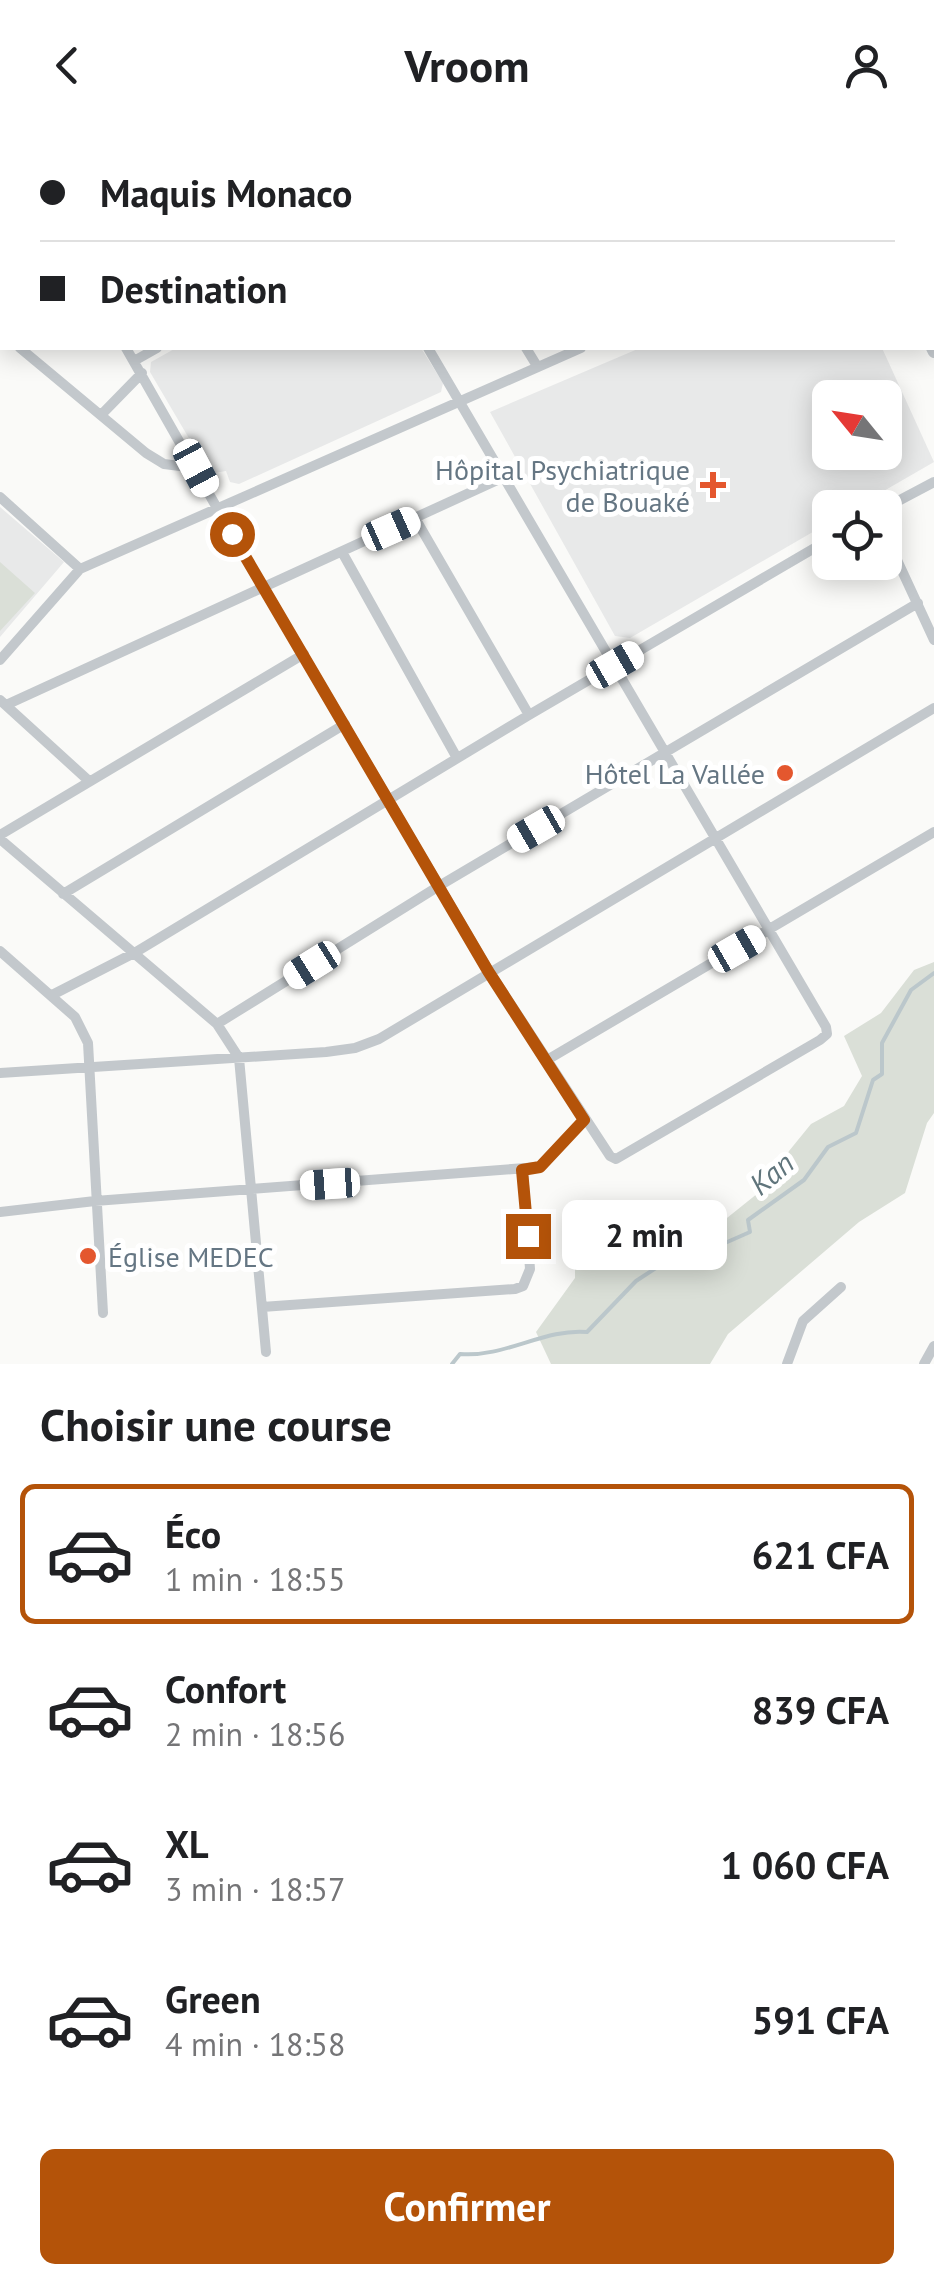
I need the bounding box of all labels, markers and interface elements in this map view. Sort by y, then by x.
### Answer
text: Vroom [405,36,529,94]
icon: back [40,38,95,93]
icon: person [839,38,894,93]
text: Maquis Monaco [100,168,353,217]
text: Destination [100,264,288,313]
north arrow [812,380,902,470]
map controls [812,380,902,580]
car [169,434,223,502]
place label: Hôpital Psychiatrique de Bouaké [435,451,690,520]
marker: Hôpital Psychiatrique de Bouaké [700,472,726,498]
button: locate [812,490,902,580]
car [357,503,425,555]
route start [210,512,255,557]
car [582,637,648,693]
place label: Hôtel La Vallée [585,755,765,792]
marker: Hôtel La Vallée [774,762,796,784]
car [503,801,569,857]
car [704,921,770,977]
car [279,936,345,994]
water label: Kan [741,1143,801,1203]
car [299,1167,361,1201]
callout: 2 min [563,1201,728,1271]
route end [506,1214,551,1259]
text: 2 min [605,1214,684,1256]
place label: Église MEDEC [108,1238,274,1275]
marker: Église MEDEC [77,1245,99,1267]
text: Choisir une course [40,1395,392,1453]
icon: car [45,1509,135,1599]
text: Éco [165,1509,221,1558]
text: 621 CFA [752,1530,889,1579]
text: 1 min · 18:55 [165,1558,345,1600]
icon: car [45,1664,135,1754]
text: Confort [165,1664,286,1713]
text: 839 CFA [752,1685,889,1734]
text: 2 min · 18:56 [165,1713,345,1755]
icon: car [45,1819,135,1909]
text: XL [165,1819,209,1868]
text: 1 060 CFA [721,1840,889,1889]
text: 3 min · 18:57 [165,1868,345,1910]
icon: car [45,1974,135,2064]
text: Green [165,1974,261,2023]
text: 591 CFA [752,1995,889,2044]
text: 4 min · 18:58 [165,2023,345,2065]
button: Confirmer [40,2149,894,2264]

